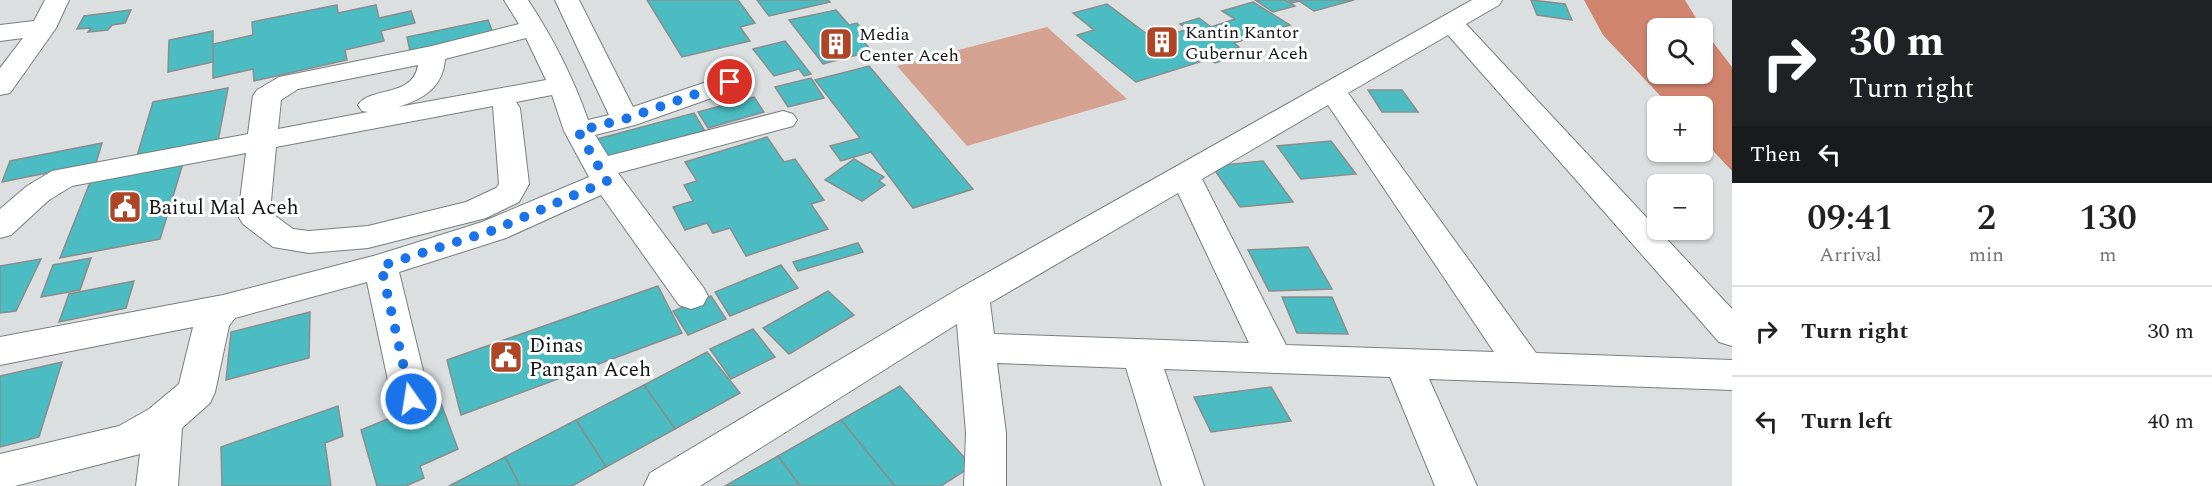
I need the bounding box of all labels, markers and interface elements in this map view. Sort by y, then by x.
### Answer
text: 30 m [1849,11,1944,74]
map controls [1647,18,1713,240]
button: search [1647,18,1713,84]
place label: Kantin Kantor Gubernur Aceh [1185,19,1308,67]
place label: Media Center Aceh [859,21,959,69]
building icon: Kantin Kantor Gubernur Aceh [1144,24,1180,60]
icon: right [1750,24,1828,102]
building icon: Media Center Aceh [818,26,854,62]
pin [704,56,755,107]
icon: arrive [713,65,746,98]
text: Turn right [1849,68,1974,110]
button: + [1647,96,1713,162]
text: Then [1750,138,1801,171]
icon: left [1813,138,1846,171]
button: − [1647,174,1713,240]
public building icon: Baitul Mal Aceh [107,189,143,225]
text: 09:41 [1807,191,1894,246]
text: 2 [1977,191,1996,246]
text: 130 [2079,191,2137,246]
place label: Baitul Mal Aceh [148,192,299,224]
text: Arrival [1819,240,1882,270]
text: min [1969,240,2004,270]
text: m [2099,240,2117,270]
icon: right [1750,315,1783,348]
text: Turn right [1801,315,1908,348]
text: 30 m [2148,315,2194,348]
place label: Dinas Pangan Aceh [529,330,651,386]
public building icon: Dinas Pangan Aceh [488,339,524,375]
position arrow [379,367,443,431]
icon: left [1750,405,1783,438]
text: Turn left [1801,405,1893,438]
text: 40 m [2148,405,2194,438]

